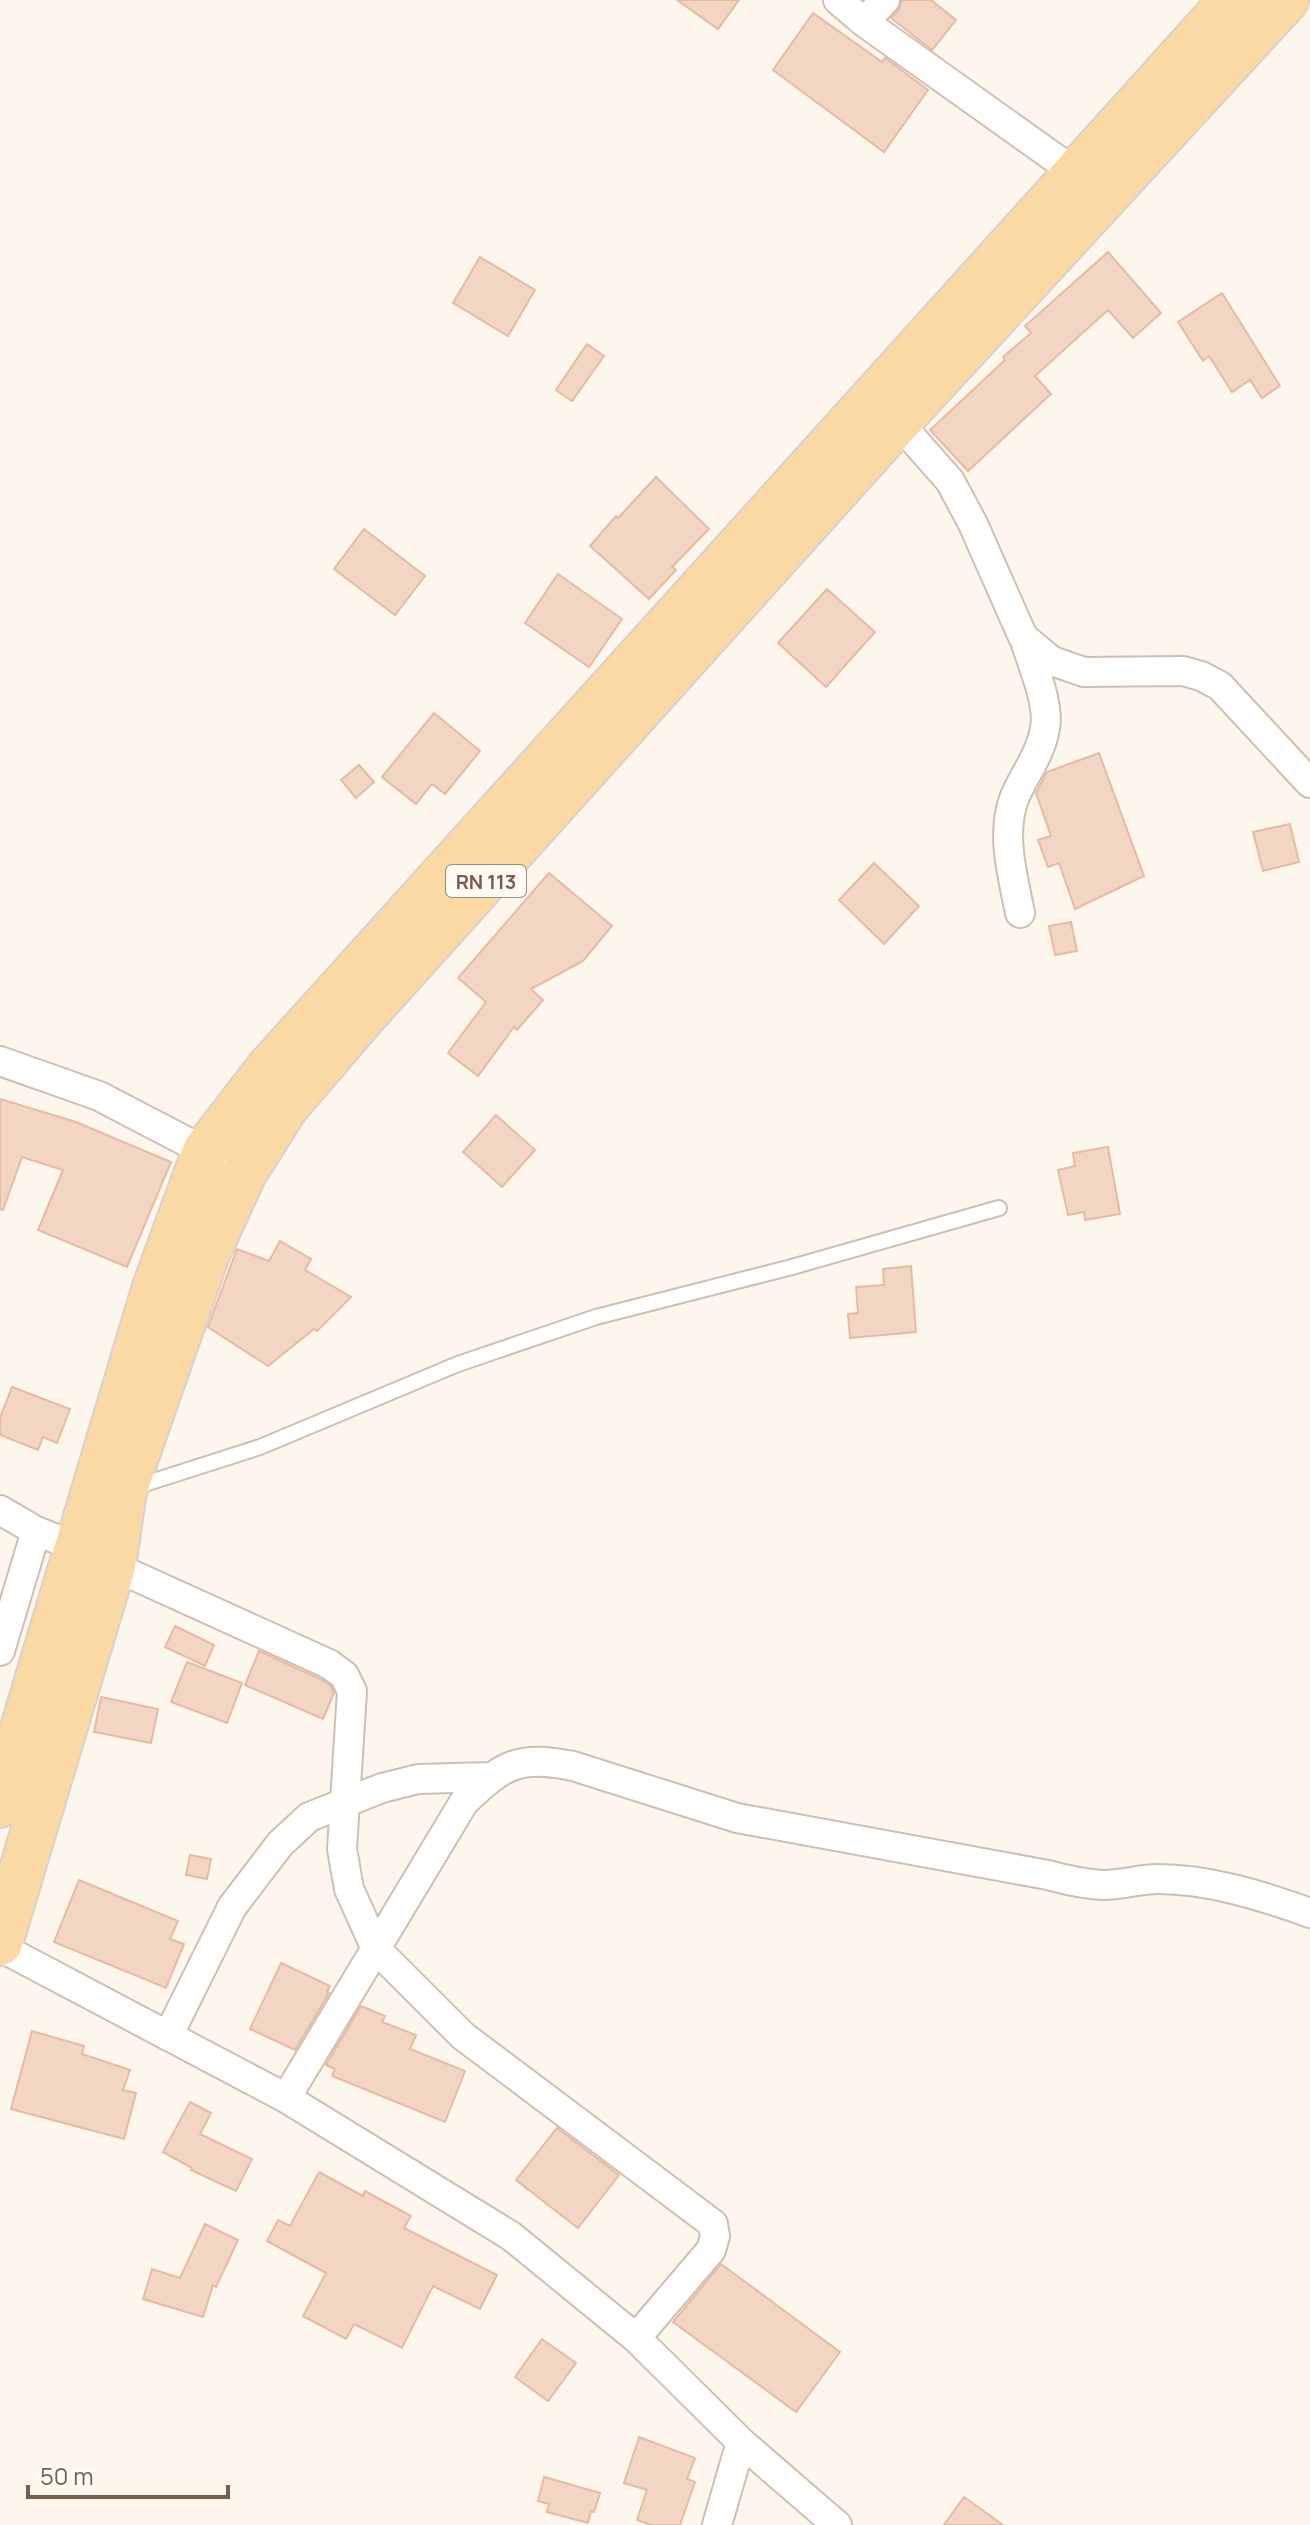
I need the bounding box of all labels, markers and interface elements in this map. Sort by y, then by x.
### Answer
road number: RN 113 [446,865,526,897]
scale bar [28,2449,228,2499]
text: 50 m [40,2459,94,2492]

